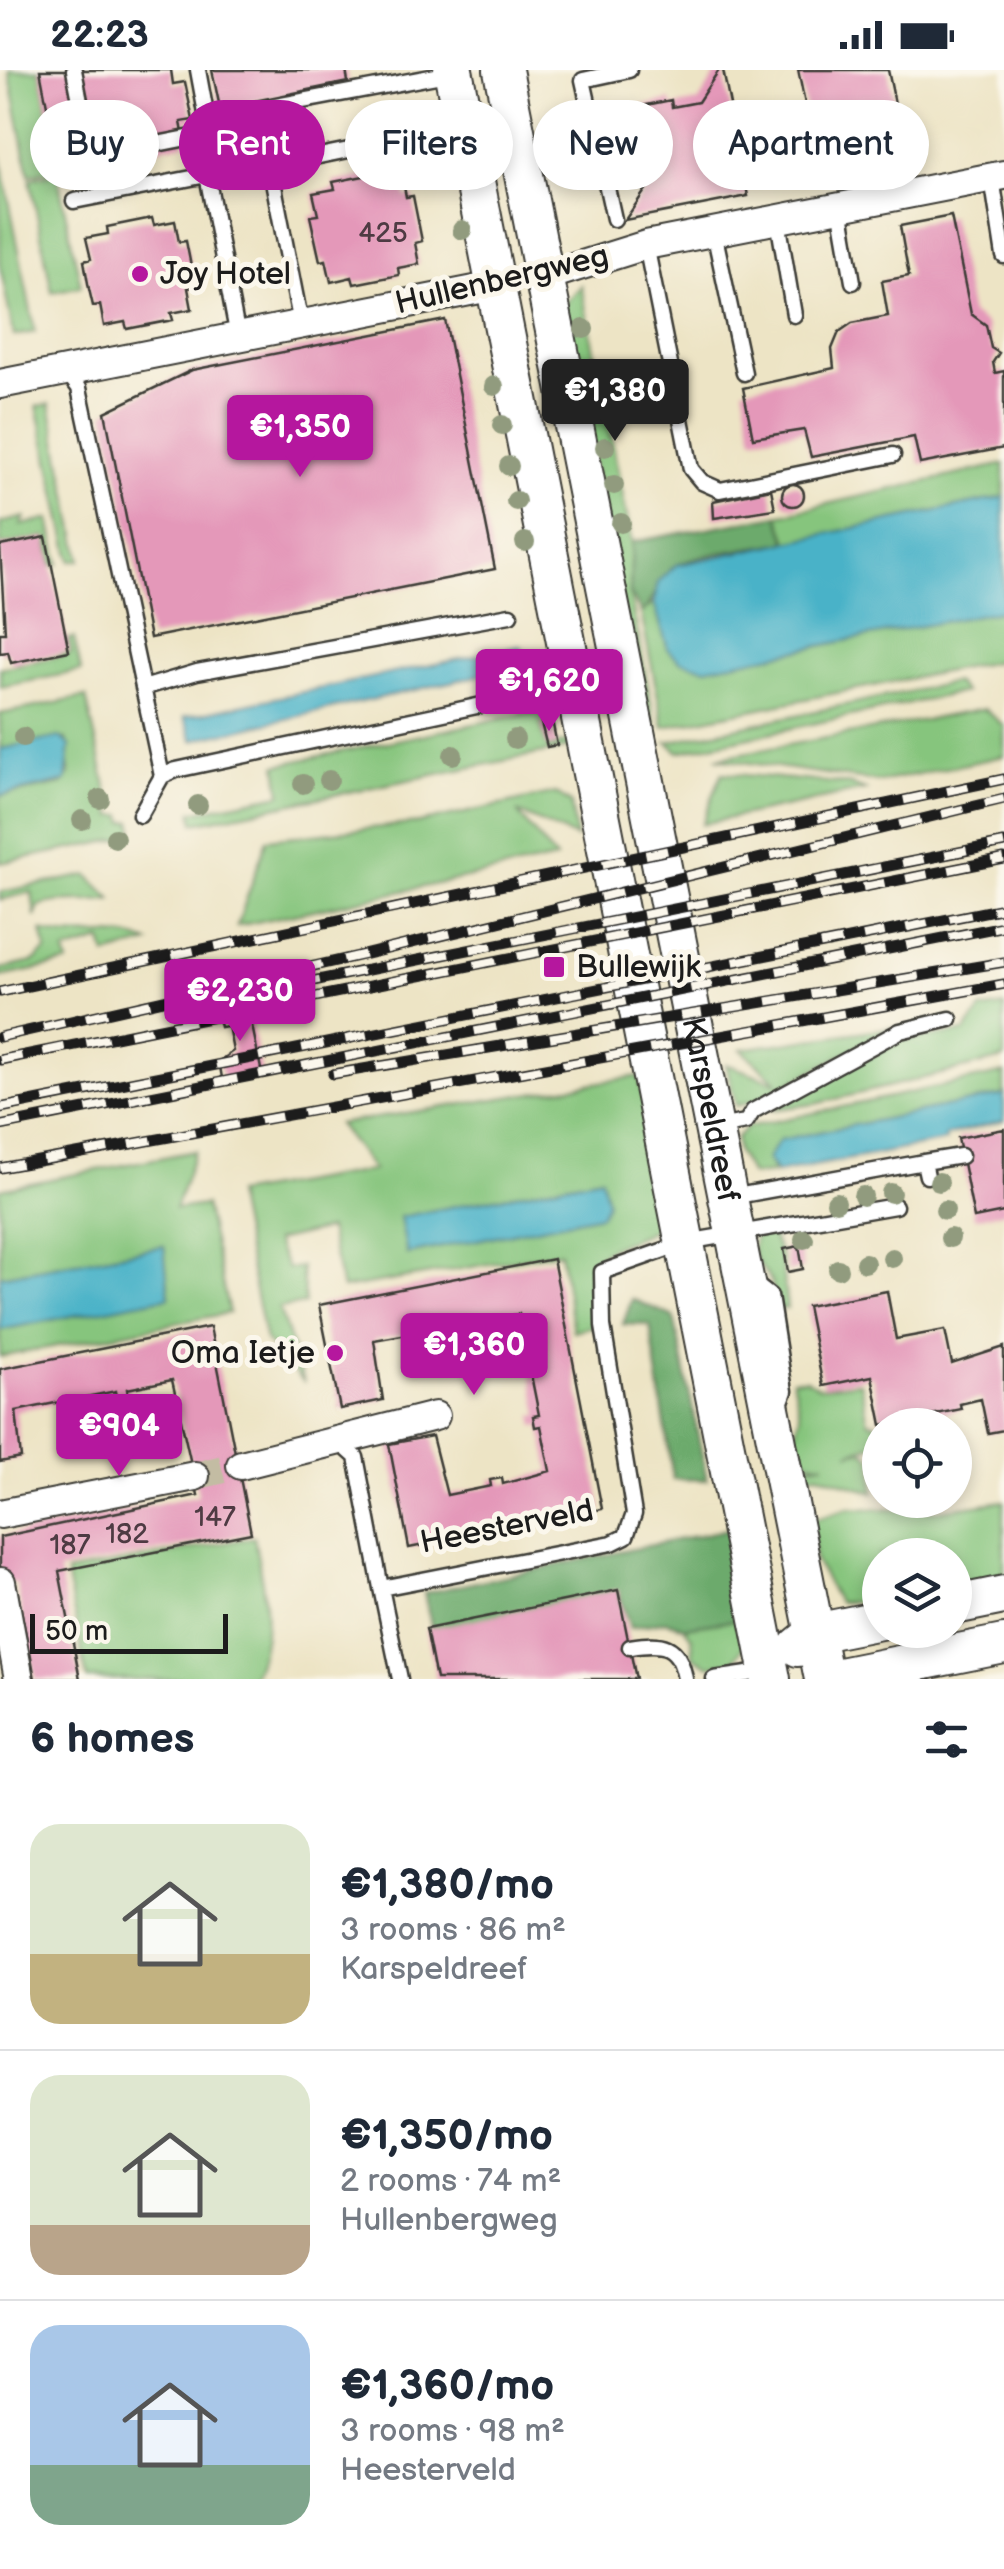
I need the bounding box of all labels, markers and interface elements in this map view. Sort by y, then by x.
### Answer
text: 22:23 [50,13,149,58]
chip: Buy [30,100,159,190]
chip: Rent [179,100,325,190]
chip: Filters [345,100,513,190]
chip: New [533,100,673,190]
chip: Apartment [693,100,929,190]
house number: 425 [358,217,408,250]
street label: Hullenbergweg [392,237,612,323]
place label: Joy Hotel [160,255,291,294]
marker: Joy Hotel [129,263,151,285]
pin: €1,380 [534,359,696,444]
text: €1,380 [564,372,666,411]
pin: €1,350 [219,395,381,480]
text: €1,350 [249,408,351,447]
pin: €1,620 [468,649,630,734]
text: €1,620 [498,662,600,701]
place label: Bullewijk [576,948,701,987]
marker: Bullewijk [541,954,567,980]
pin: €2,230 [159,959,321,1044]
text: €2,230 [186,972,294,1011]
street label: Karspeldreef [673,1014,748,1205]
pin: €1,360 [393,1313,555,1398]
text: €1,360 [423,1326,525,1365]
place label: Oma Ietje [171,1334,315,1373]
marker: Oma Ietje [324,1342,346,1364]
pin: €904 [60,1394,178,1479]
text: €904 [78,1407,160,1446]
map controls [862,1408,972,1648]
button: locate [862,1408,972,1518]
street label: Heesterveld [417,1491,597,1563]
house number: 147 [194,1501,236,1534]
house number: 182 [105,1518,149,1551]
house number: 187 [50,1529,91,1562]
button: layers [862,1538,972,1648]
scale bar [30,1609,228,1653]
text: 50 m [45,1615,108,1648]
icon: filters [919,1712,974,1767]
text: 6 homes [30,1714,194,1765]
text: €1,380/mo [340,1860,554,1911]
icon: home [110,1864,230,1984]
text: 3 rooms · 86 m² [340,1911,566,1950]
text: Karspeldreef [340,1950,527,1989]
text: €1,350/mo [340,2111,553,2162]
icon: home [110,2115,230,2235]
text: 2 rooms · 74 m² [340,2162,561,2201]
text: Hullenbergweg [340,2201,558,2240]
text: €1,360/mo [340,2361,554,2412]
icon: home [110,2365,230,2485]
text: 3 rooms · 98 m² [340,2412,565,2451]
text: Heesterveld [340,2451,516,2490]

